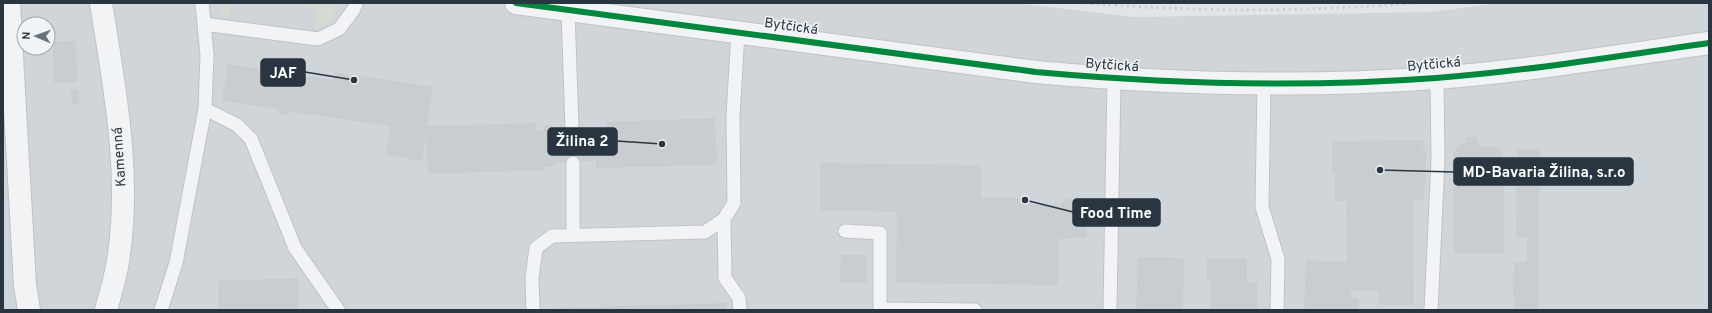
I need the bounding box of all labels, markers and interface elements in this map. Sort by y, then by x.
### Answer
street label: Bytčická [763,15,819,39]
north arrow [16,16,56,56]
text: N [20,31,34,40]
street label: Bytčická [1406,54,1462,76]
street label: Bytčická [1085,56,1139,76]
callout: JAF [261,59,305,86]
text: JAF [269,65,297,84]
street label: Kamenná [109,127,131,187]
callout: Žilina 2 [548,128,617,155]
text: Žilina 2 [556,132,608,152]
callout: MD-Bavaria Žilina, s.r.o [1454,158,1633,185]
text: MD-Bavaria Žilina, s.r.o [1463,163,1625,183]
callout: Food Time [1073,199,1160,226]
text: Food Time [1080,205,1152,224]

